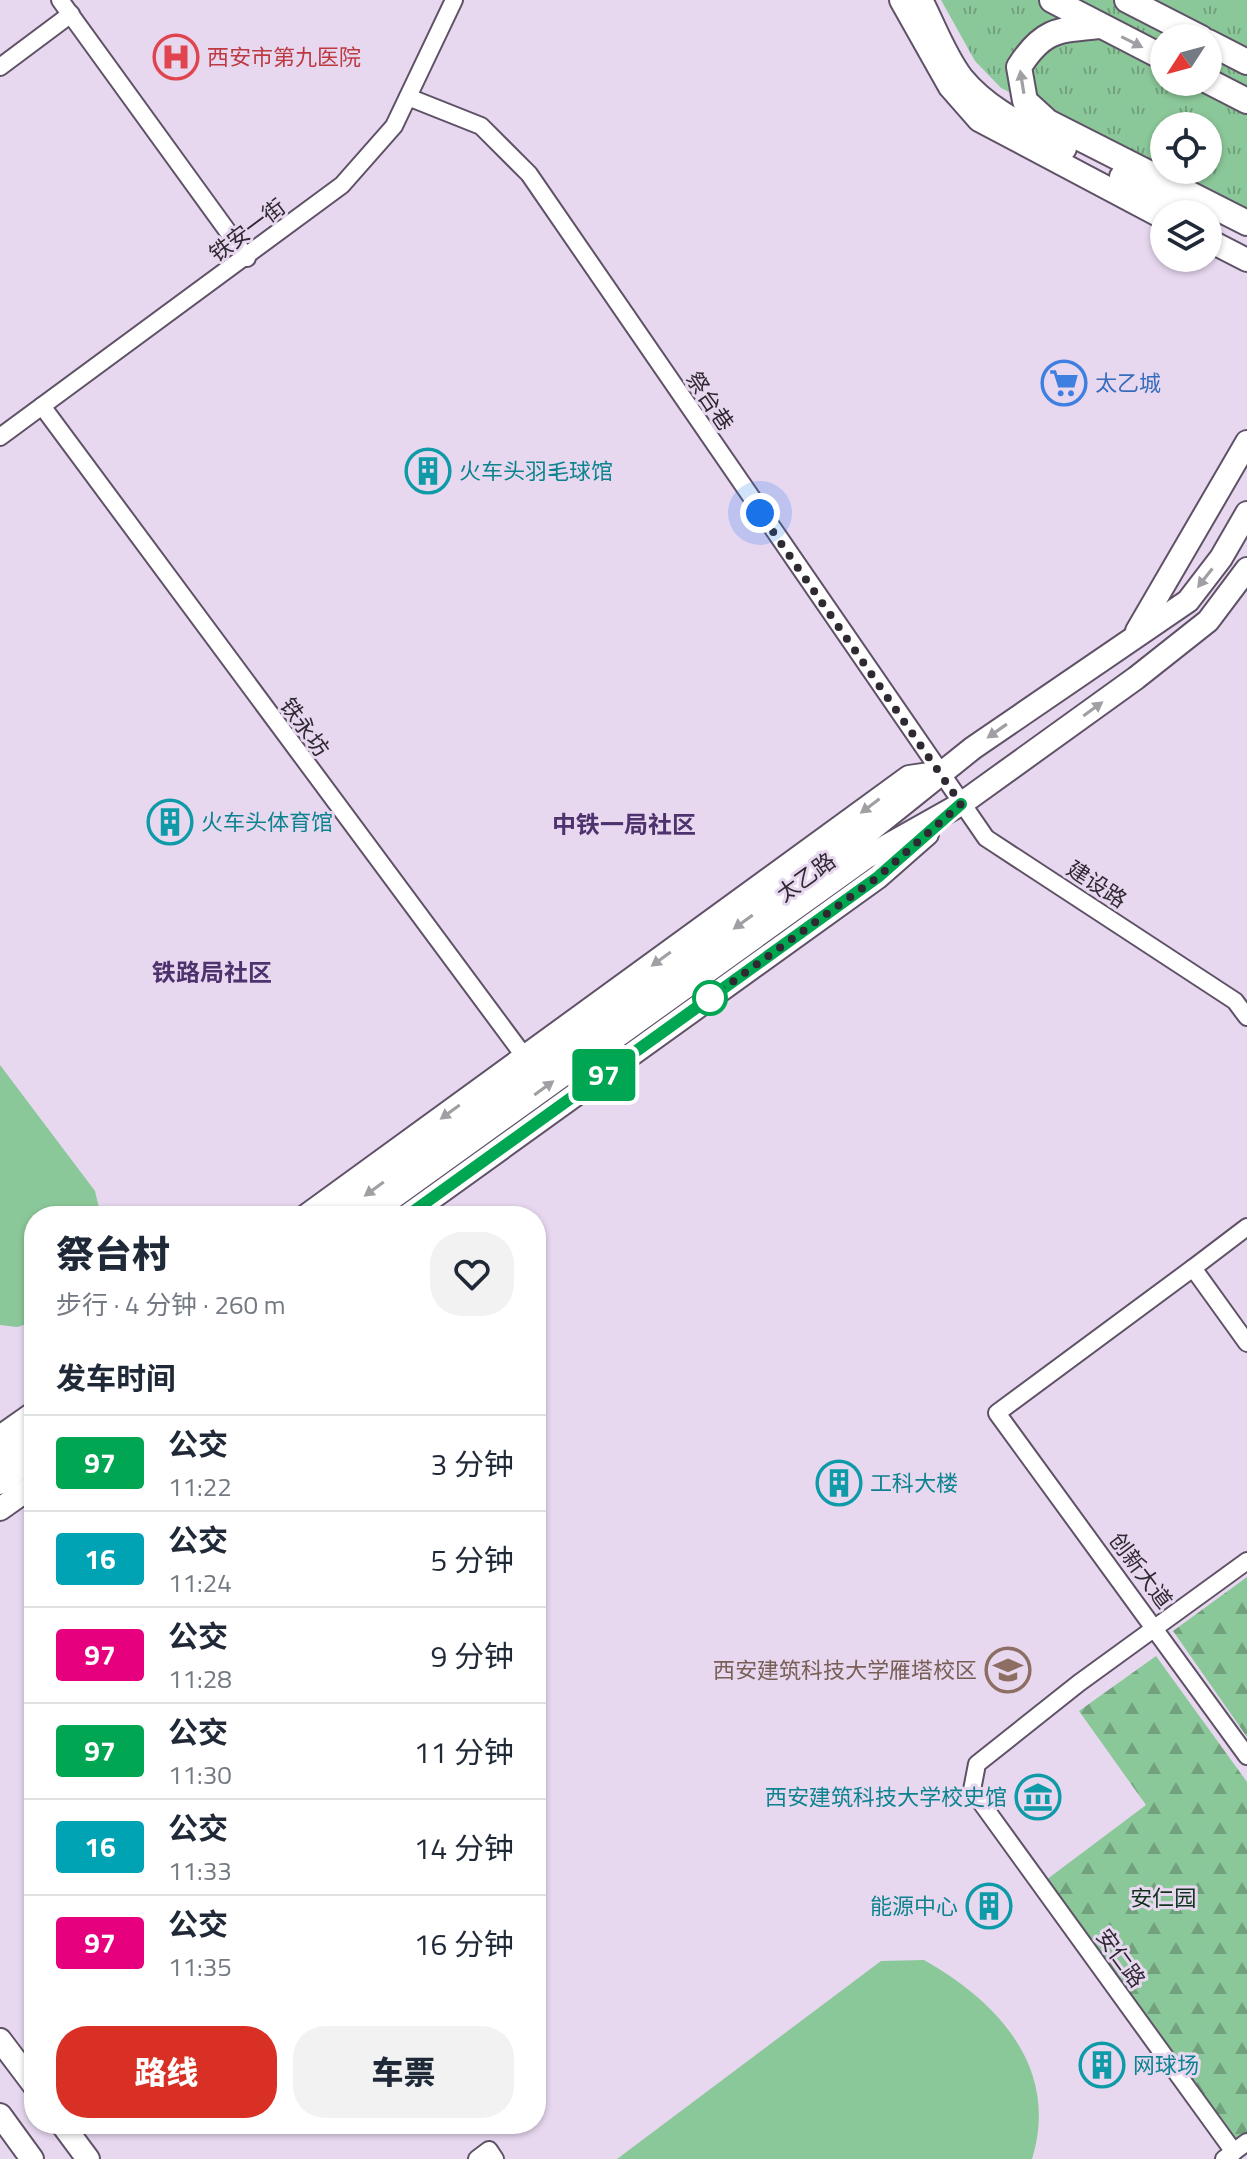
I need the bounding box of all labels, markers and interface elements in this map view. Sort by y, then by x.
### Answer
north arrow [1150,24,1222,96]
map controls [1150,24,1222,272]
hospital icon: 西安市第九医院 [152,33,200,81]
one-way arrow [1120,35,1143,49]
place label: 西安市第九医院 [207,40,361,74]
one-way arrow [1015,69,1028,94]
button: locate [1150,112,1222,184]
street label: 铁安一街 [202,190,292,270]
button: layers [1150,200,1222,272]
supermarket icon: 太乙城 [1040,359,1088,407]
street label: 祭台巷 [677,364,743,438]
place label: 太乙城 [1095,366,1161,400]
building icon: 火车头羽毛球馆 [404,447,452,495]
place label: 火车头羽毛球馆 [459,454,613,488]
your location [740,493,780,533]
one-way arrow [1198,568,1214,588]
street label: 铁永坊 [272,690,338,764]
one-way arrow [1082,702,1103,717]
one-way arrow [986,723,1007,738]
one-way arrow [860,797,881,813]
building icon: 火车头体育馆 [146,798,194,846]
place label: 火车头体育馆 [201,805,333,839]
district label: 中铁一局社区 [552,806,696,842]
street label: 太乙路 [769,844,843,910]
street label: 建设路 [1060,852,1134,916]
one-way arrow [733,914,754,929]
one-way arrow [650,951,671,967]
district label: 铁路局社区 [152,954,272,990]
unlabelled marker [693,981,727,1015]
line badge: 97 [568,1049,640,1101]
text: 97 [588,1053,620,1096]
one-way arrow [533,1081,554,1096]
one-way arrow [439,1104,461,1120]
one-way arrow [363,1181,384,1197]
text: 祭台村 [56,1225,170,1283]
button: heart [430,1232,514,1316]
text: 步行 · 4 分钟 · 260 m [56,1285,286,1324]
text: 发车时间 [56,1355,176,1401]
text: 公交 [168,1421,228,1467]
text: 97 [84,1441,116,1484]
text: 3 分钟 [431,1441,514,1487]
building icon: 工科大楼 [815,1459,863,1507]
place label: 工科大楼 [870,1466,958,1500]
text: 11:22 [168,1467,232,1506]
text: 公交 [168,1517,228,1563]
street label: 创新大道 [1101,1525,1181,1615]
text: 16 [84,1537,116,1580]
text: 5 分钟 [431,1537,514,1583]
text: 11:24 [168,1563,232,1602]
text: 公交 [168,1613,228,1659]
text: 97 [84,1633,116,1676]
text: 9 分钟 [431,1633,514,1679]
school or university icon: 西安建筑科技大学雁塔校区 [984,1646,1032,1694]
place label: 西安建筑科技大学雁塔校区 [713,1653,977,1687]
text: 11:28 [168,1659,232,1698]
text: 公交 [168,1709,228,1755]
text: 97 [84,1729,116,1772]
text: 11 分钟 [414,1729,514,1775]
text: 11:30 [168,1755,232,1794]
museum icon: 西安建筑科技大学校史馆 [1014,1773,1062,1821]
place label: 西安建筑科技大学校史馆 [765,1780,1007,1814]
text: 公交 [168,1805,228,1851]
text: 16 [84,1825,116,1868]
text: 14 分钟 [414,1825,514,1871]
text: 11:33 [168,1851,232,1890]
park label: 安仁园 [1130,1881,1196,1915]
building icon: 能源中心 [965,1882,1013,1930]
place label: 能源中心 [870,1889,958,1923]
text: 公交 [168,1901,228,1947]
text: 97 [84,1921,116,1964]
text: 16 分钟 [414,1921,514,1967]
street label: 安仁路 [1088,1921,1154,1995]
text: 11:35 [168,1947,232,1986]
button: 路线 [56,2026,277,2118]
button: 车票 [293,2026,514,2118]
building icon: 网球场 [1078,2041,1126,2089]
place label: 网球场 [1133,2048,1199,2082]

